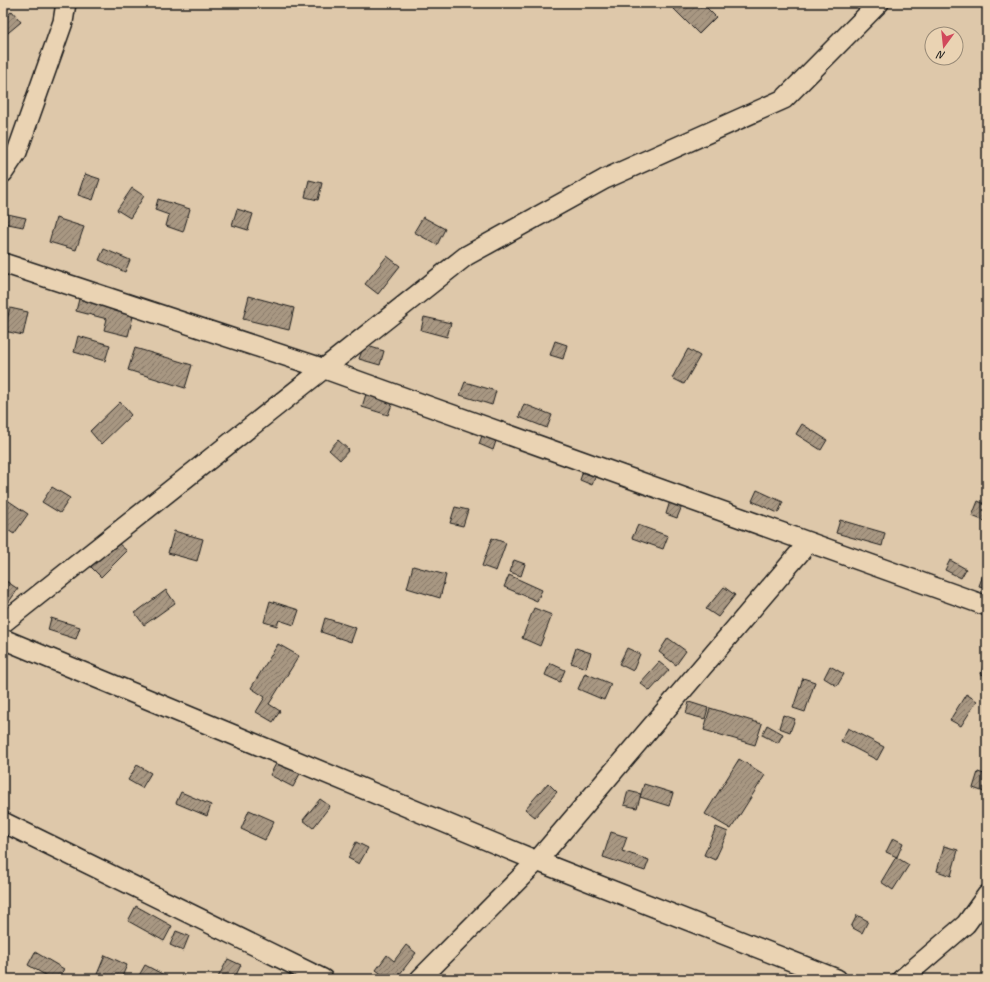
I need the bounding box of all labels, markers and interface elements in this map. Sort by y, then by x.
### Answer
north arrow [924,26,964,66]
text: N [934,47,947,63]

